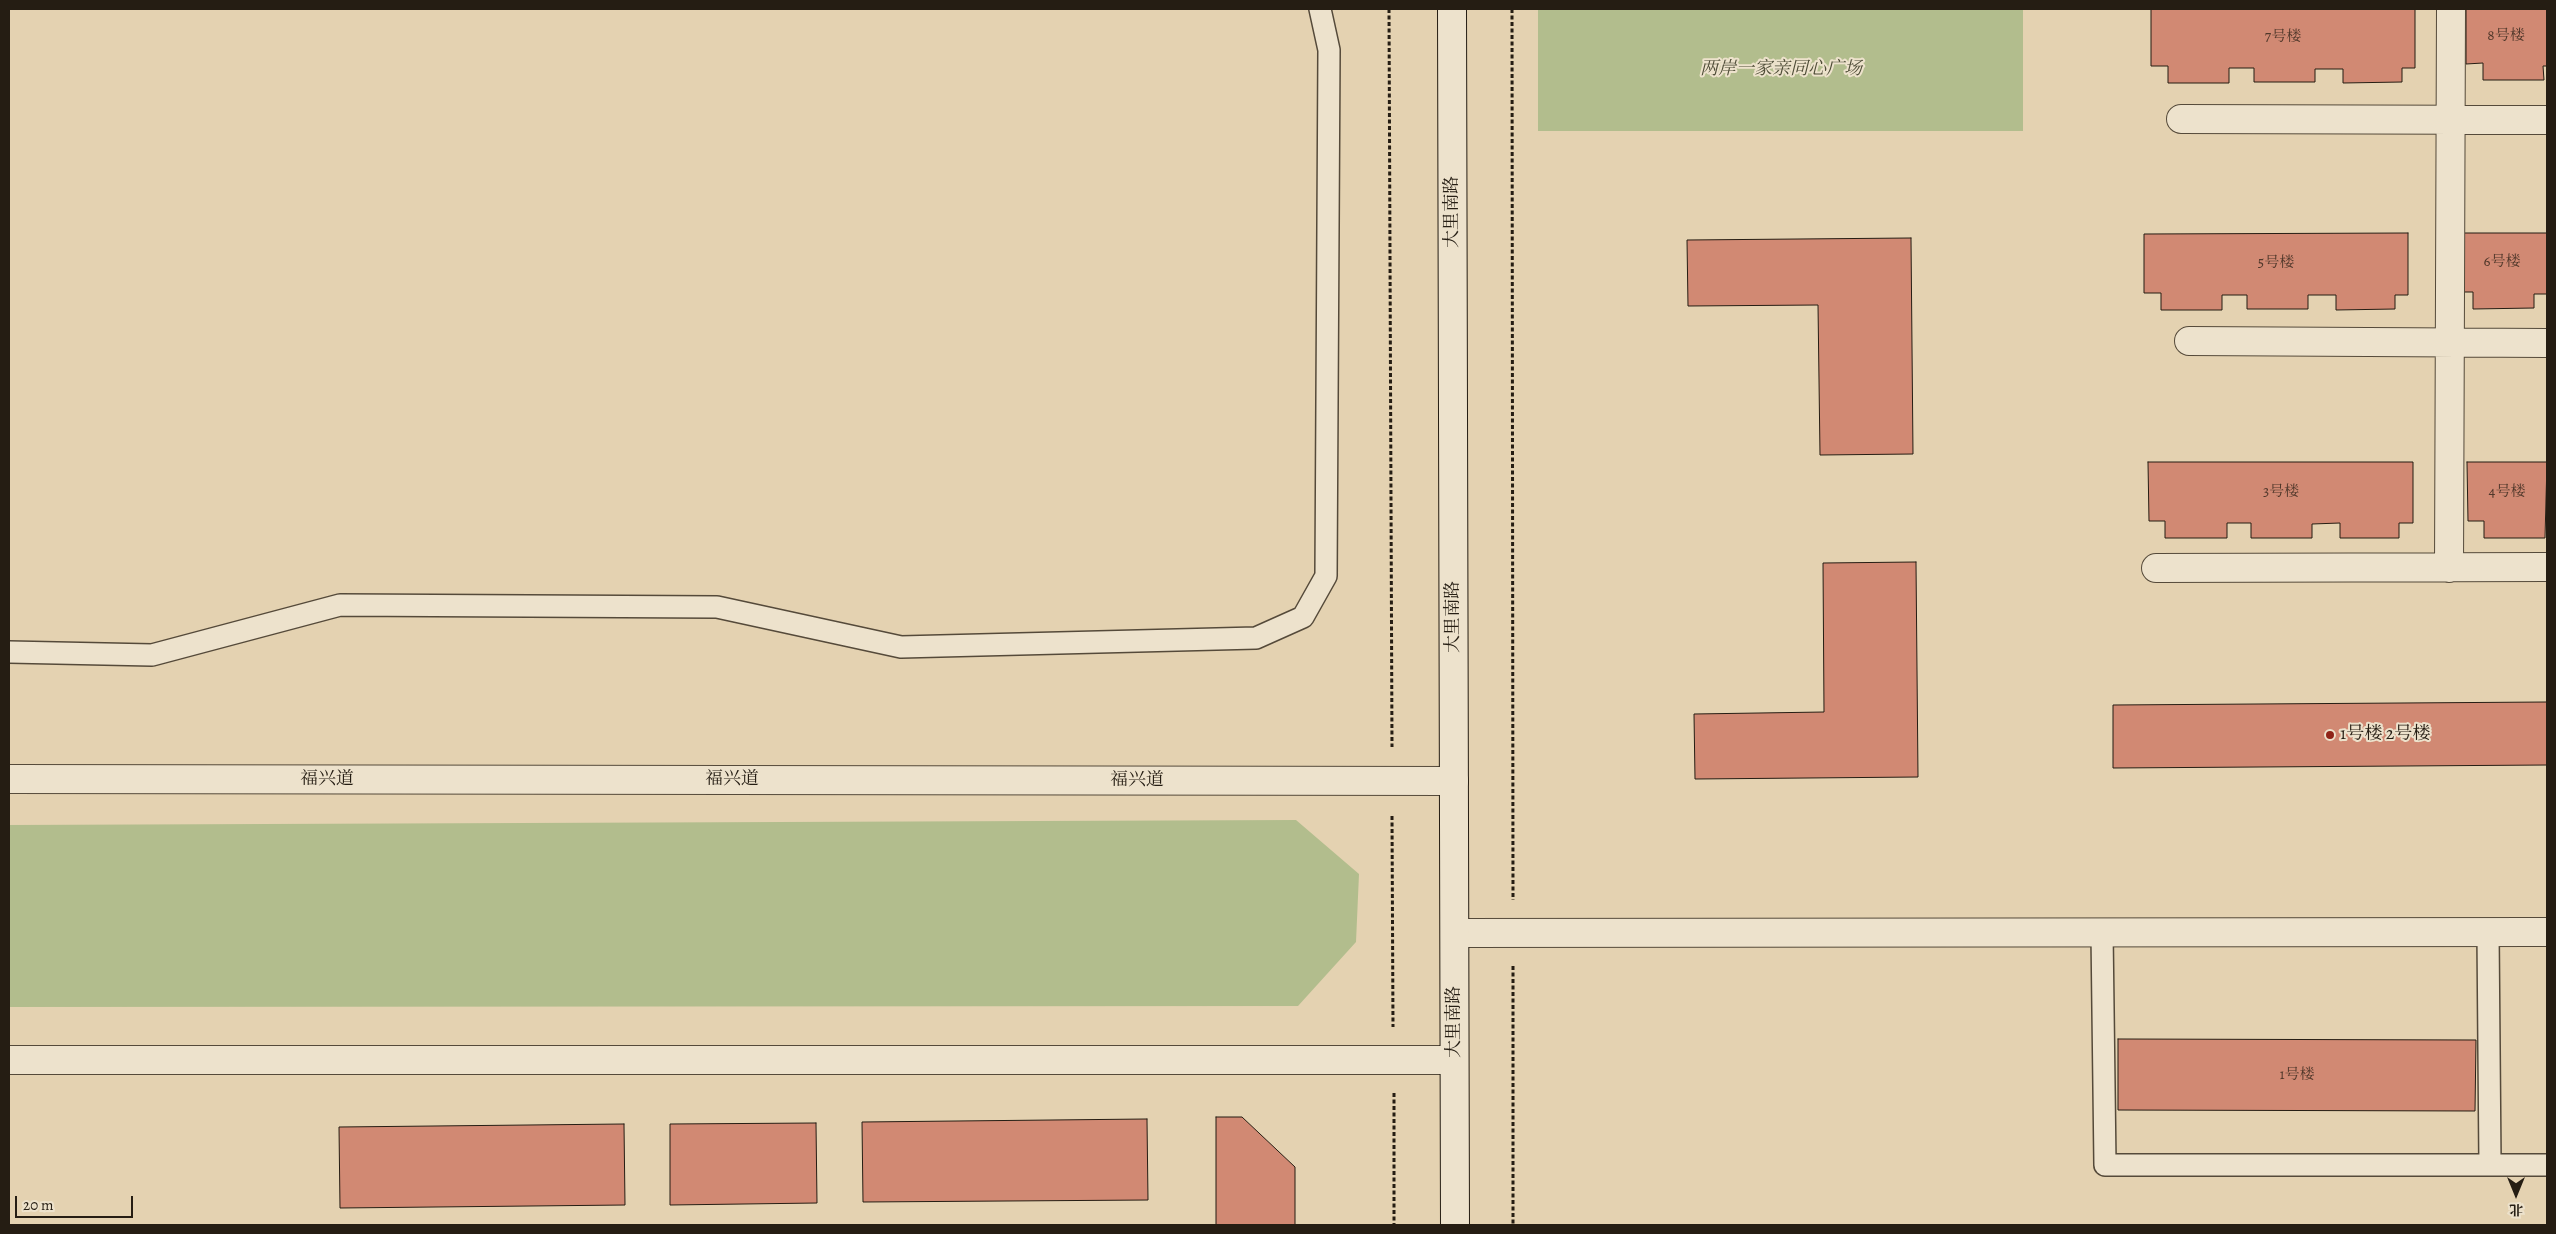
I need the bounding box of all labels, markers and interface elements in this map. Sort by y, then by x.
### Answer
house number: 8号楼 [2487,27,2525,45]
house number: 7号楼 [2265,28,2301,46]
park label: 两岸一家亲同心广场 [1700,59,1862,81]
street label: 大里南路 [1442,176,1464,248]
house number: 6号楼 [2484,253,2520,271]
house number: 5号楼 [2258,254,2294,272]
house number: 3号楼 [2263,483,2299,501]
house number: 4号楼 [2489,483,2525,501]
street label: 大里南路 [1443,581,1465,653]
place label: 1号楼 2号楼 [2340,724,2430,746]
marker: 1号楼 2号楼 [2324,729,2336,741]
street label: 福兴道 [300,769,354,791]
street label: 福兴道 [705,769,759,791]
street label: 福兴道 [1110,770,1164,792]
street label: 大里南路 [1444,986,1466,1058]
house number: 1号楼 [2279,1066,2315,1084]
north arrow [2491,1169,2541,1219]
scale bar [18,1186,135,1218]
text: 20 m [23,1195,54,1215]
text: 北 [2509,1200,2523,1219]

